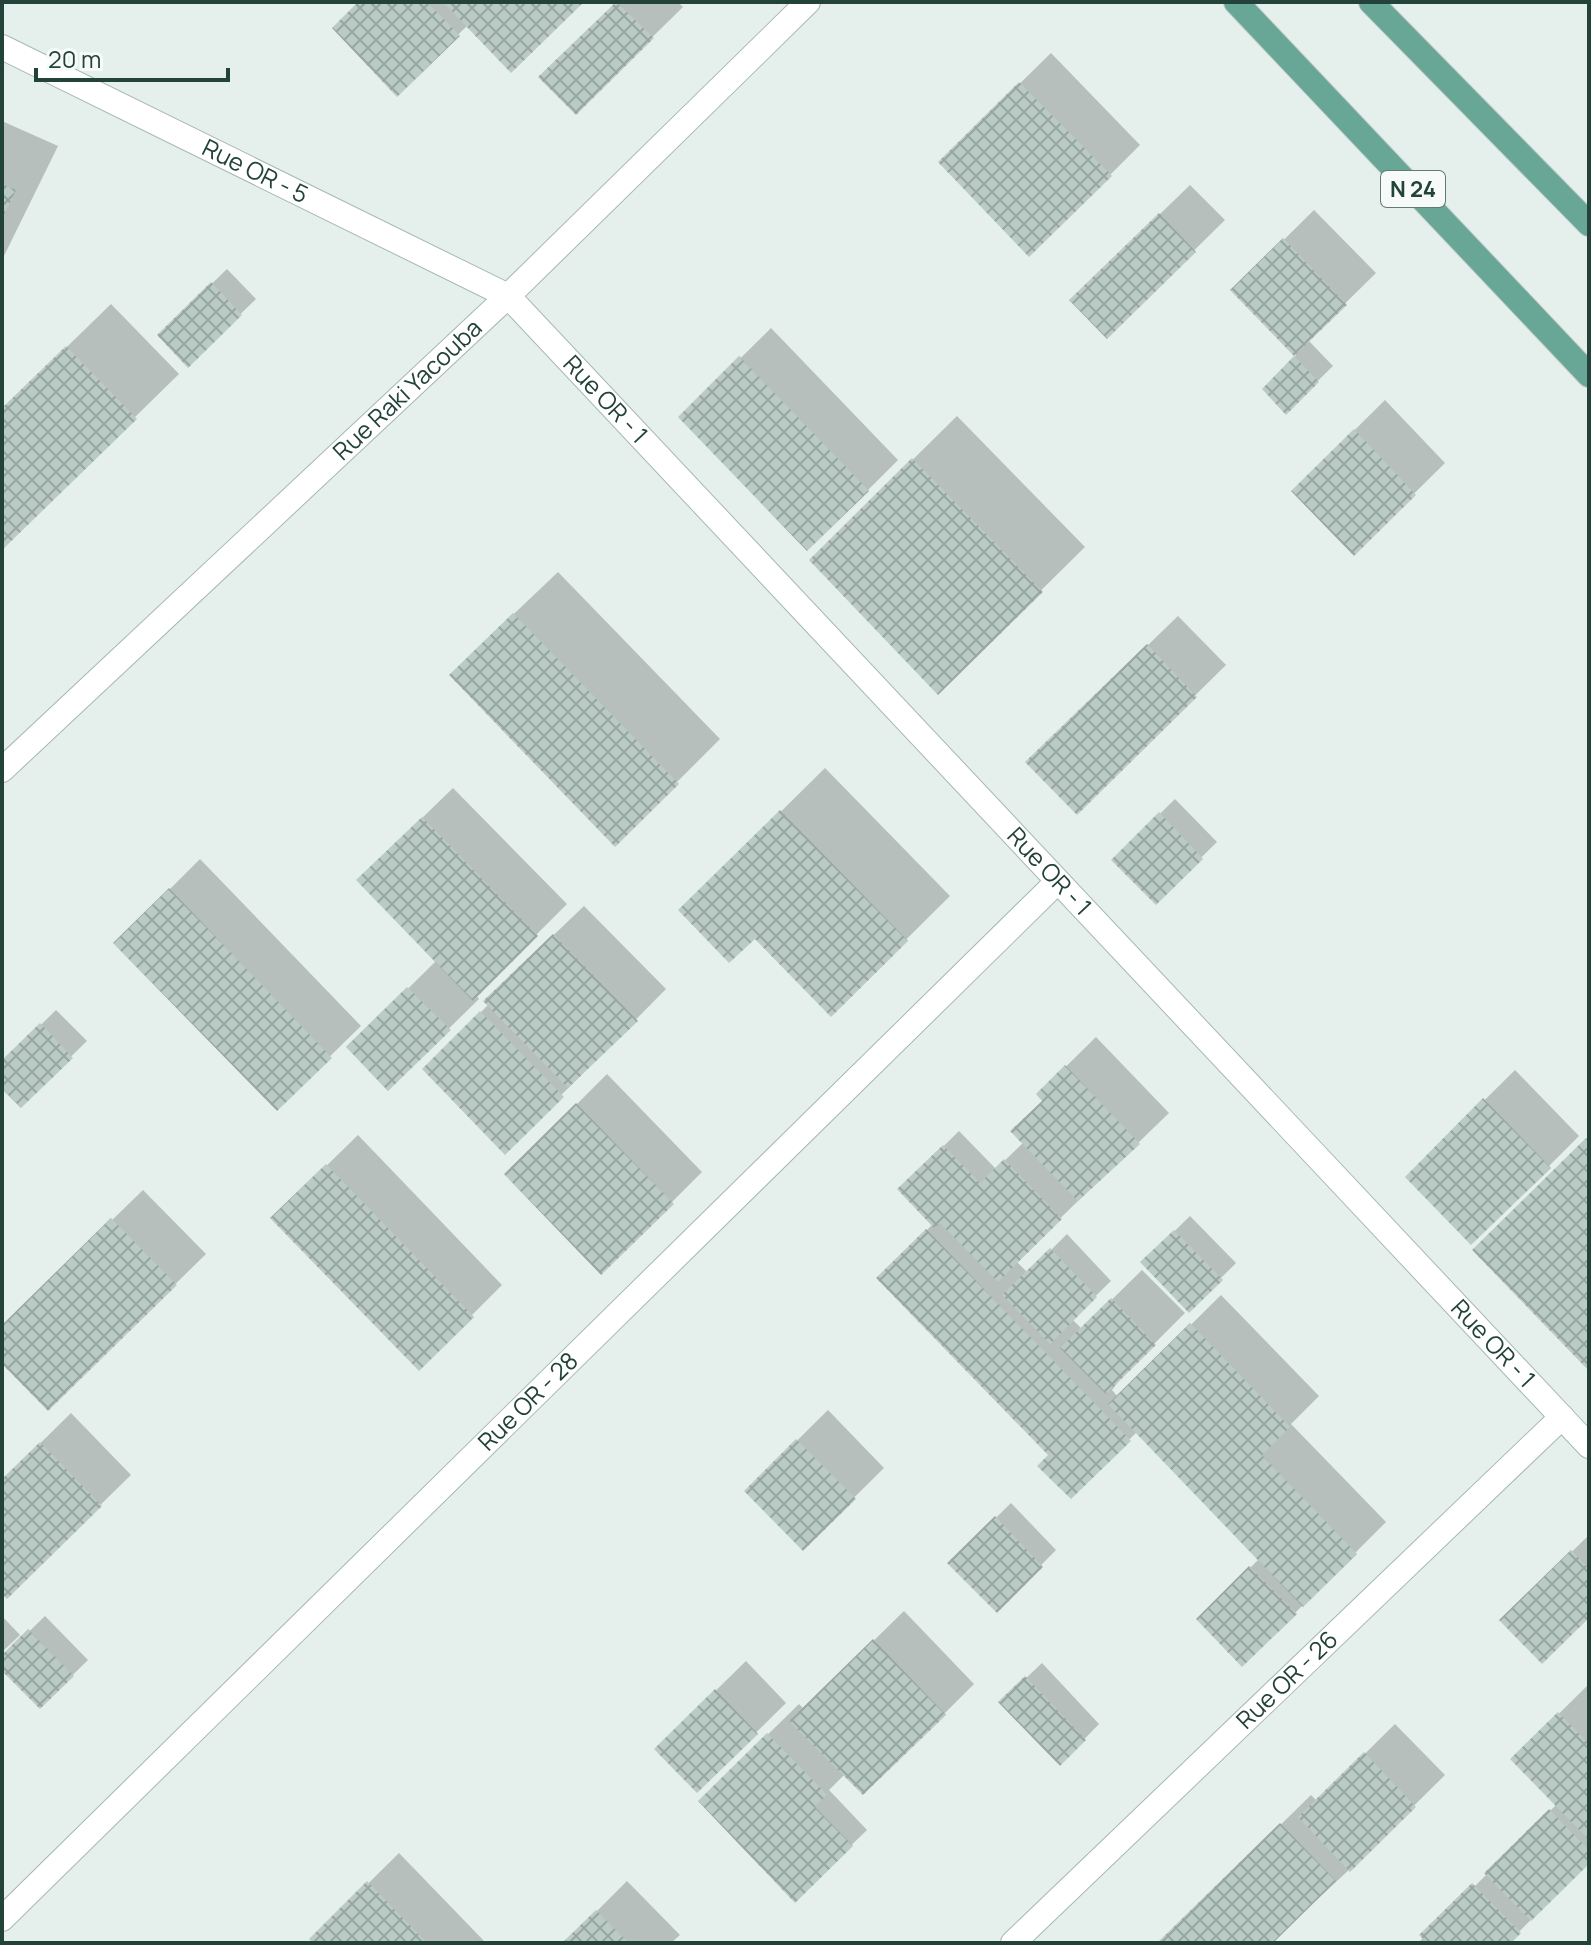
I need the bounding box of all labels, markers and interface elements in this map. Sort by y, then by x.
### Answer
scale bar [36,32,228,82]
text: 20 m [48,42,101,75]
street label: Rue OR - 5 [197,130,314,210]
road number: N 24 [1381,171,1445,207]
street label: Rue Raki Yacouba [325,311,488,467]
street label: Rue OR - 1 [557,347,656,450]
street label: Rue OR - 1 [1001,819,1100,922]
street label: Rue OR - 1 [1444,1291,1544,1394]
street label: Rue OR - 28 [470,1344,585,1457]
street label: Rue OR - 26 [1228,1622,1344,1736]

